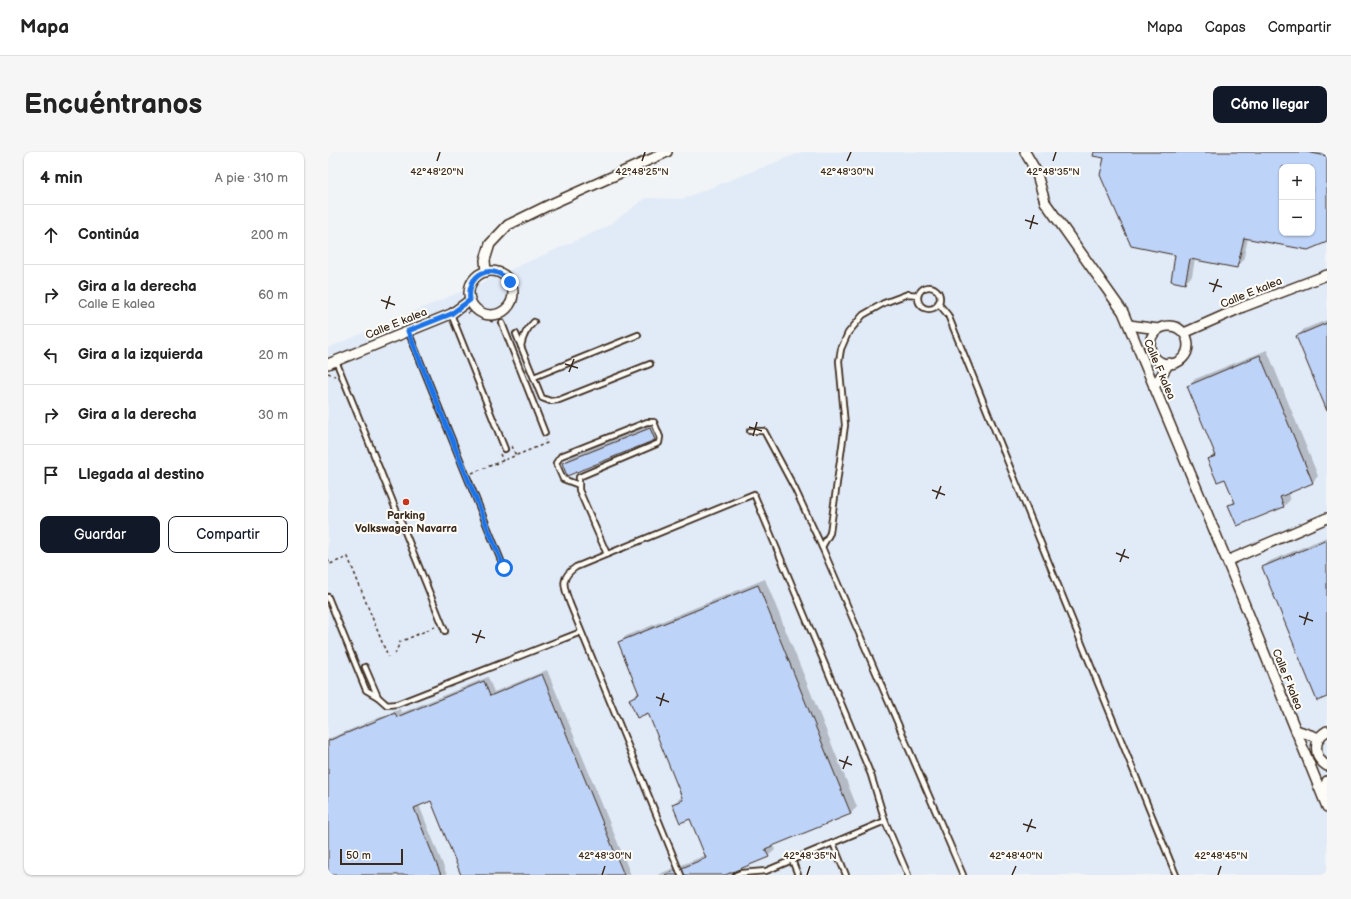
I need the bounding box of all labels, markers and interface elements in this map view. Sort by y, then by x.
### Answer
text: Mapa [20,16,69,39]
text: Mapa [1147,19,1183,36]
text: Capas [1205,19,1246,36]
text: Compartir [1268,19,1331,36]
button: Cómo llegar [1213,86,1327,123]
text: Encuéntranos [24,88,202,121]
map controls [1279,164,1315,236]
button: + [1279,164,1315,200]
text: 42°48'20"N [410,166,464,178]
text: 42°48'25"N [615,166,669,178]
text: 42°48'30"N [820,166,874,178]
text: 42°48'35"N [1026,166,1080,178]
text: 4 min [40,168,83,188]
text: A pie · 310 m [215,170,288,186]
button: − [1279,200,1315,236]
icon: ahead [40,224,62,246]
text: Continúa [78,225,139,244]
text: 200 m [251,227,288,243]
route end [501,273,519,291]
street label: Calle E kalea [1219,274,1284,311]
text: Gira a la derecha [78,277,197,296]
icon: right [40,284,62,306]
text: 60 m [258,287,288,303]
text: Calle E kalea [78,296,155,312]
street label: Calle E kalea [364,305,429,342]
street label: Calle F kalea [1141,337,1178,401]
icon: left [40,344,62,366]
text: Gira a la izquierda [78,345,203,364]
text: 20 m [258,347,288,363]
icon: right [40,404,62,426]
text: Gira a la derecha [78,405,197,424]
text: 30 m [258,407,288,423]
icon: arrive [40,464,62,486]
text: Llegada al destino [78,465,204,484]
marker: Parking Volkswagen Navarra [401,497,411,507]
place label: Parking Volkswagen Navarra [355,509,457,535]
button: Guardar [40,516,160,553]
button: Compartir [168,516,288,553]
route start [495,559,513,577]
street label: Calle F kalea [1269,647,1306,712]
scale bar [340,847,403,866]
text: 50 m [346,849,371,862]
text: 42°48'30"N [578,850,632,862]
text: 42°48'35"N [783,850,837,862]
text: 42°48'40"N [989,850,1043,862]
text: 42°48'45"N [1194,850,1248,862]

